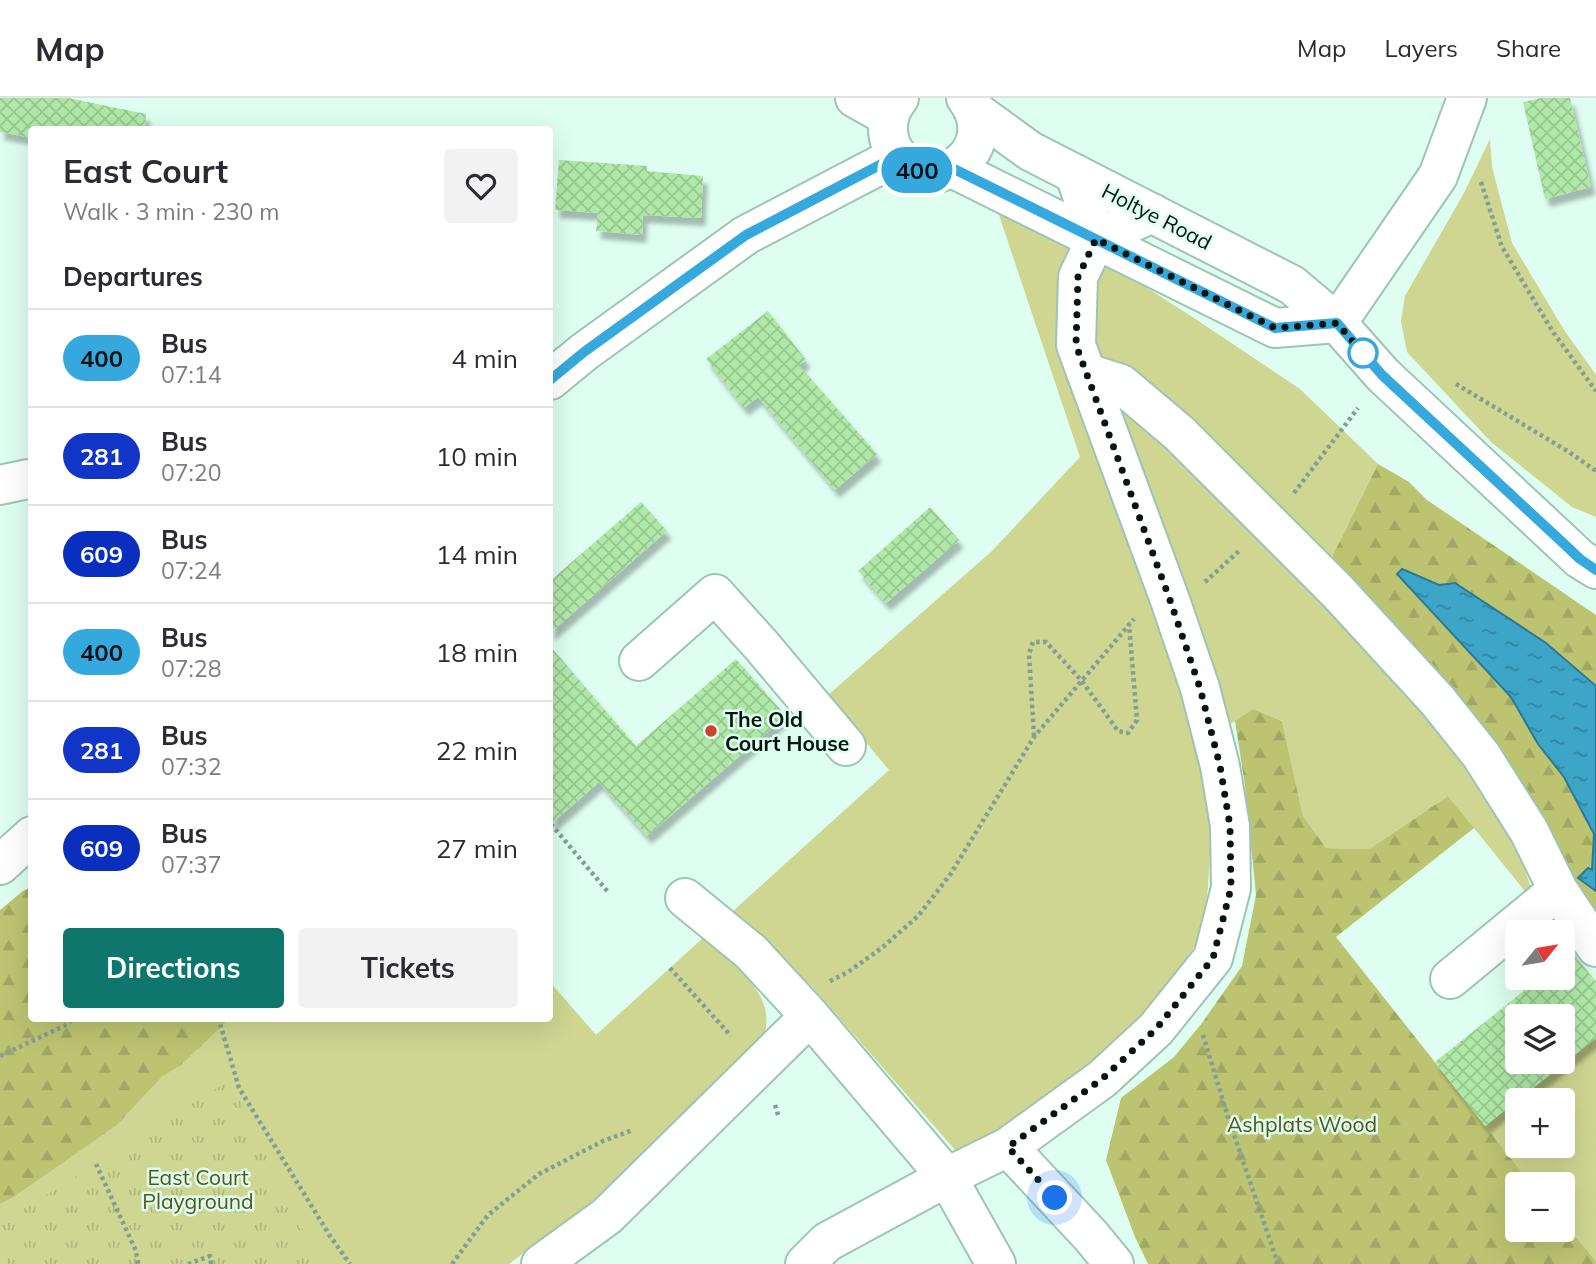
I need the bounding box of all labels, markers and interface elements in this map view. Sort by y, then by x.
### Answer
text: Map [35,28,105,69]
text: Map [1297,33,1346,63]
text: Layers [1384,33,1458,63]
text: Share [1496,33,1561,63]
line badge: 400 [877,147,957,193]
button: heart [444,149,518,223]
text: East Court [63,150,228,191]
text: 400 [895,155,939,185]
street label: Holtye Road [1098,177,1216,255]
text: Walk · 3 min · 230 m [63,197,280,226]
text: Departures [63,260,203,293]
text: Bus [161,327,207,360]
unlabelled marker [1348,338,1378,368]
text: 4 min [451,342,518,375]
text: 400 [80,343,123,373]
text: 07:14 [161,360,221,389]
text: Bus [161,425,207,458]
text: 10 min [436,440,518,473]
text: 281 [80,441,123,471]
text: 07:20 [161,458,221,487]
text: Bus [161,523,207,556]
text: 14 min [436,538,518,571]
text: 609 [80,539,123,569]
text: 07:24 [161,556,221,585]
text: Bus [161,621,207,654]
text: 18 min [436,636,518,669]
text: 400 [80,637,123,667]
text: 07:28 [161,654,221,683]
place label: The Old Court House [725,706,849,756]
text: Bus [161,719,207,752]
marker: The Old Court House [703,723,719,739]
text: 22 min [436,734,518,767]
text: 281 [80,735,123,765]
text: 07:32 [161,752,221,781]
text: Bus [161,817,207,850]
text: 27 min [436,832,518,865]
text: 609 [80,833,123,863]
text: 07:37 [161,850,221,879]
north arrow [1505,920,1575,990]
map controls [1505,920,1575,1242]
button: Directions [63,928,284,1008]
button: Tickets [298,928,518,1008]
button: layers [1505,1004,1575,1074]
button: + [1505,1088,1575,1158]
park label: Ashplats Wood [1227,1111,1377,1137]
park label: East Court Playground [142,1164,254,1214]
button: − [1505,1172,1575,1242]
your location [1037,1180,1072,1215]

